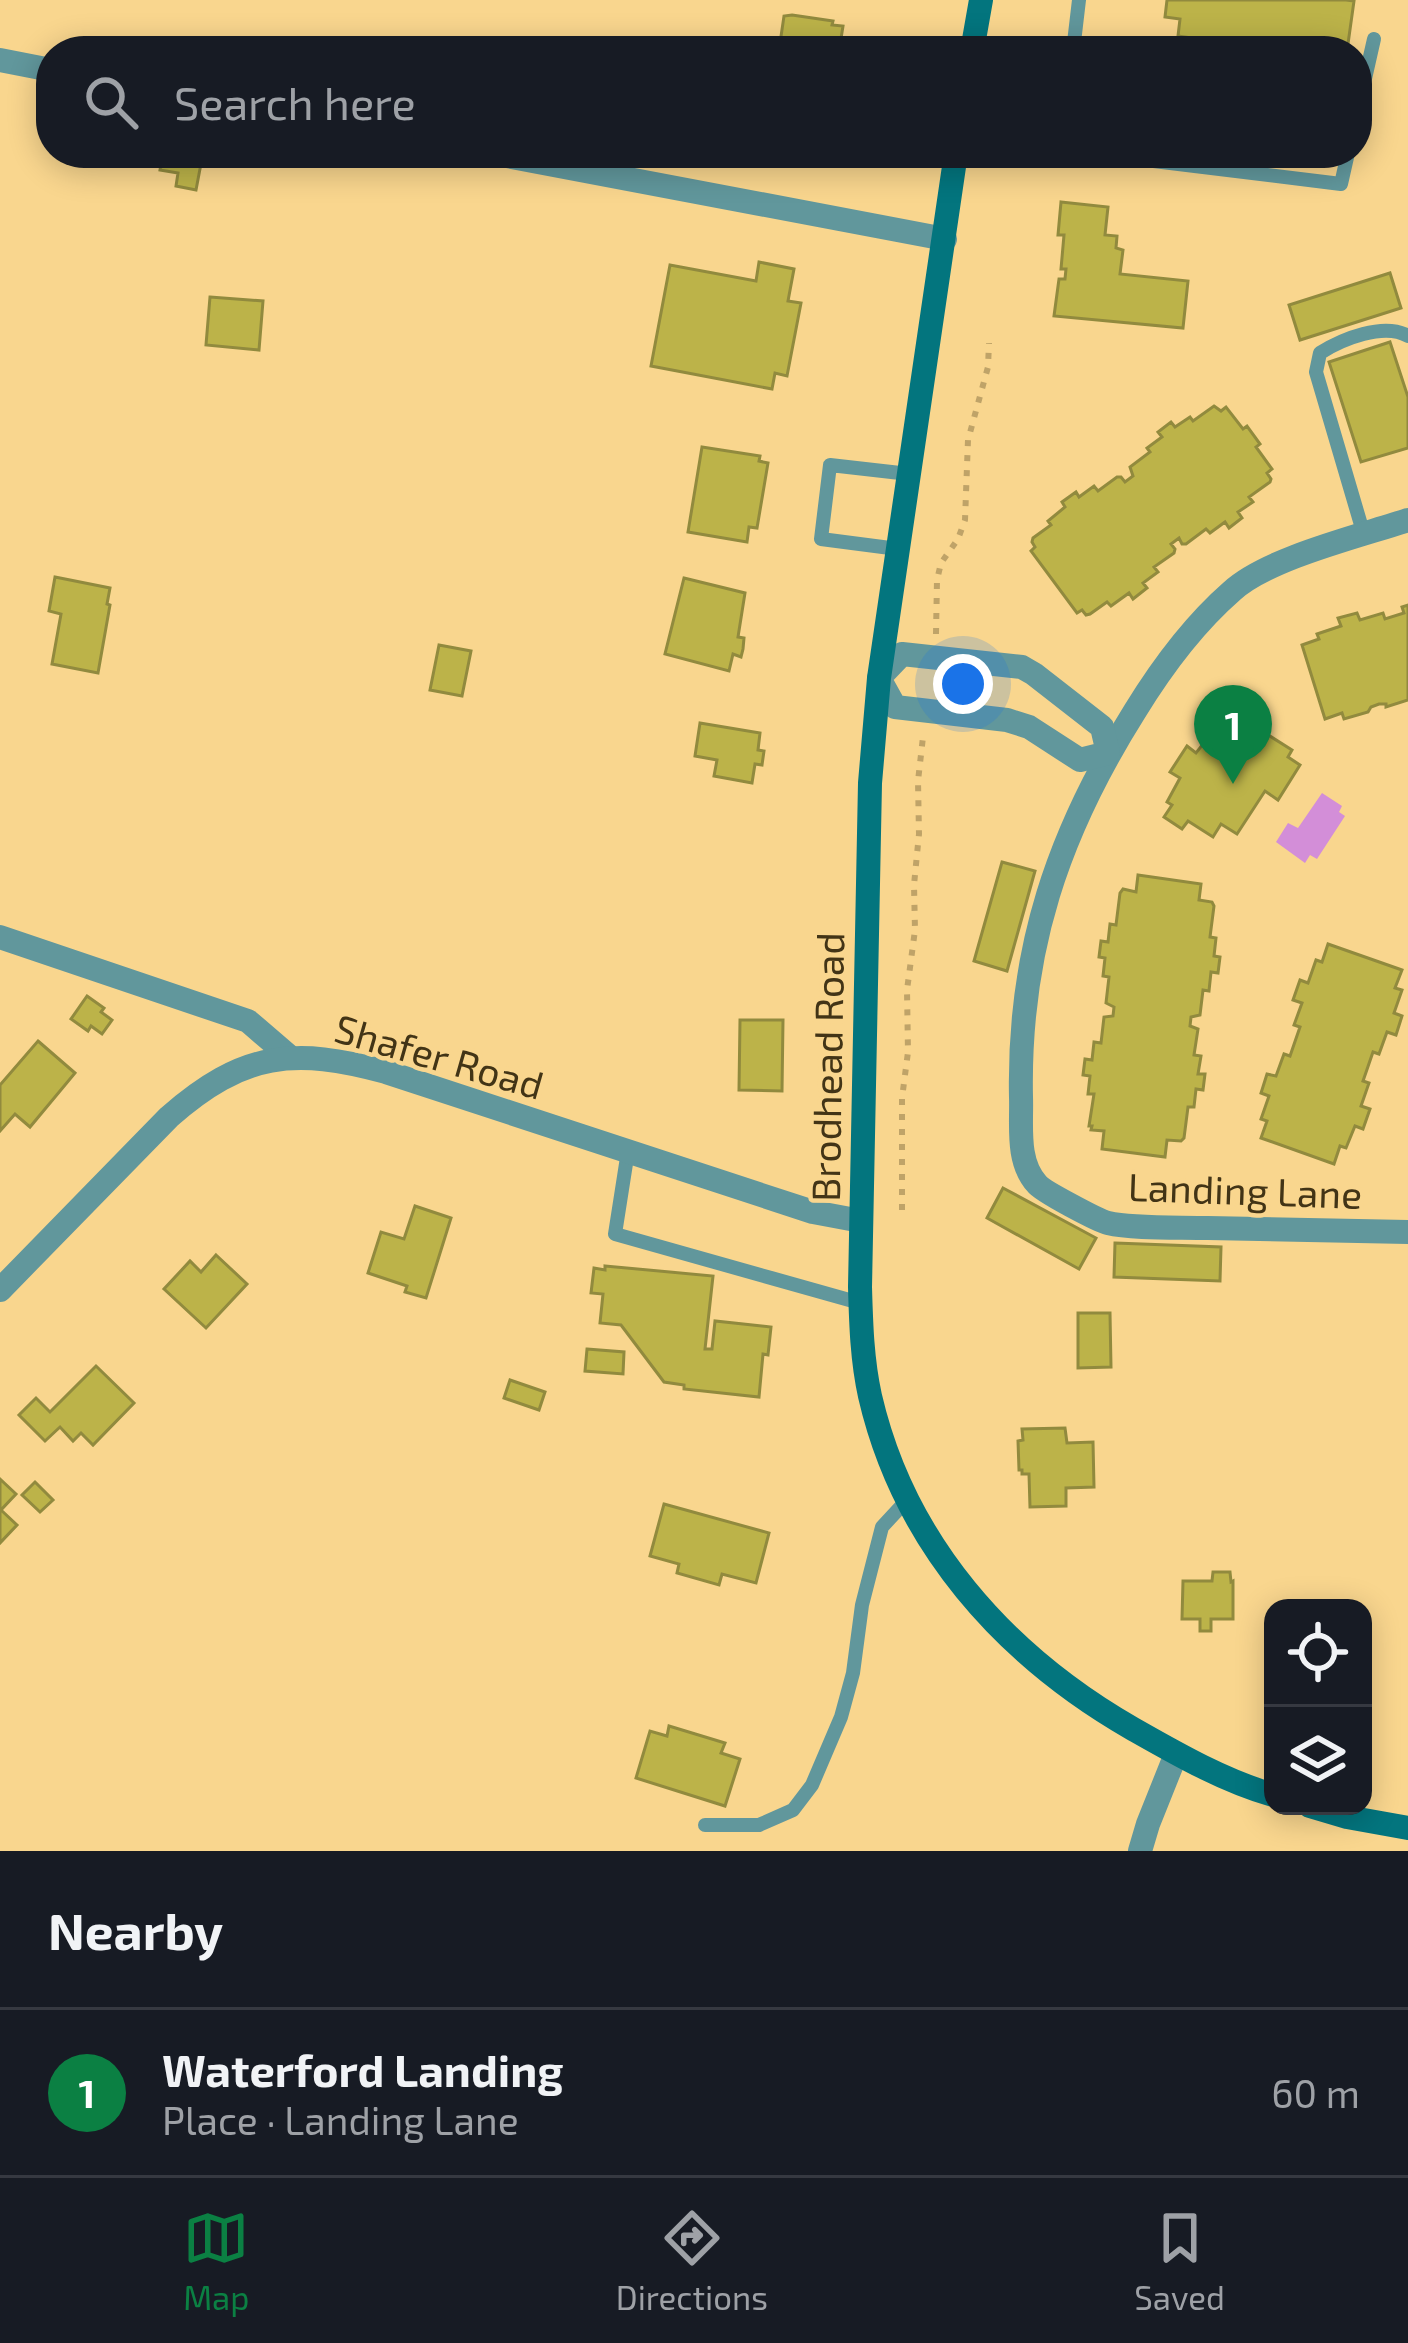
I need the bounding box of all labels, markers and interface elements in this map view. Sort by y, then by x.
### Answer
search box [36,36,1372,168]
icon: search [78,69,144,135]
text: Search here [174,75,416,129]
your location [933,654,993,714]
pin: 1 [1194,685,1272,784]
street label: Brodhead Road [801,932,852,1202]
street label: Shafer Road [330,1003,549,1108]
street label: Landing Lane [1127,1162,1363,1217]
map controls [1264,1599,1372,1815]
button: locate [1264,1599,1372,1707]
button: layers [1264,1707,1372,1815]
text: Nearby [48,1899,223,1960]
text: Waterford Landing [162,2042,563,2096]
text: 1 [79,2069,95,2116]
text: 60 m [1271,2069,1360,2116]
text: Place · Landing Lane [162,2096,519,2143]
tab: Map [183,2205,249,2317]
tab: Directions [616,2205,768,2317]
tab: Saved [1134,2205,1225,2317]

